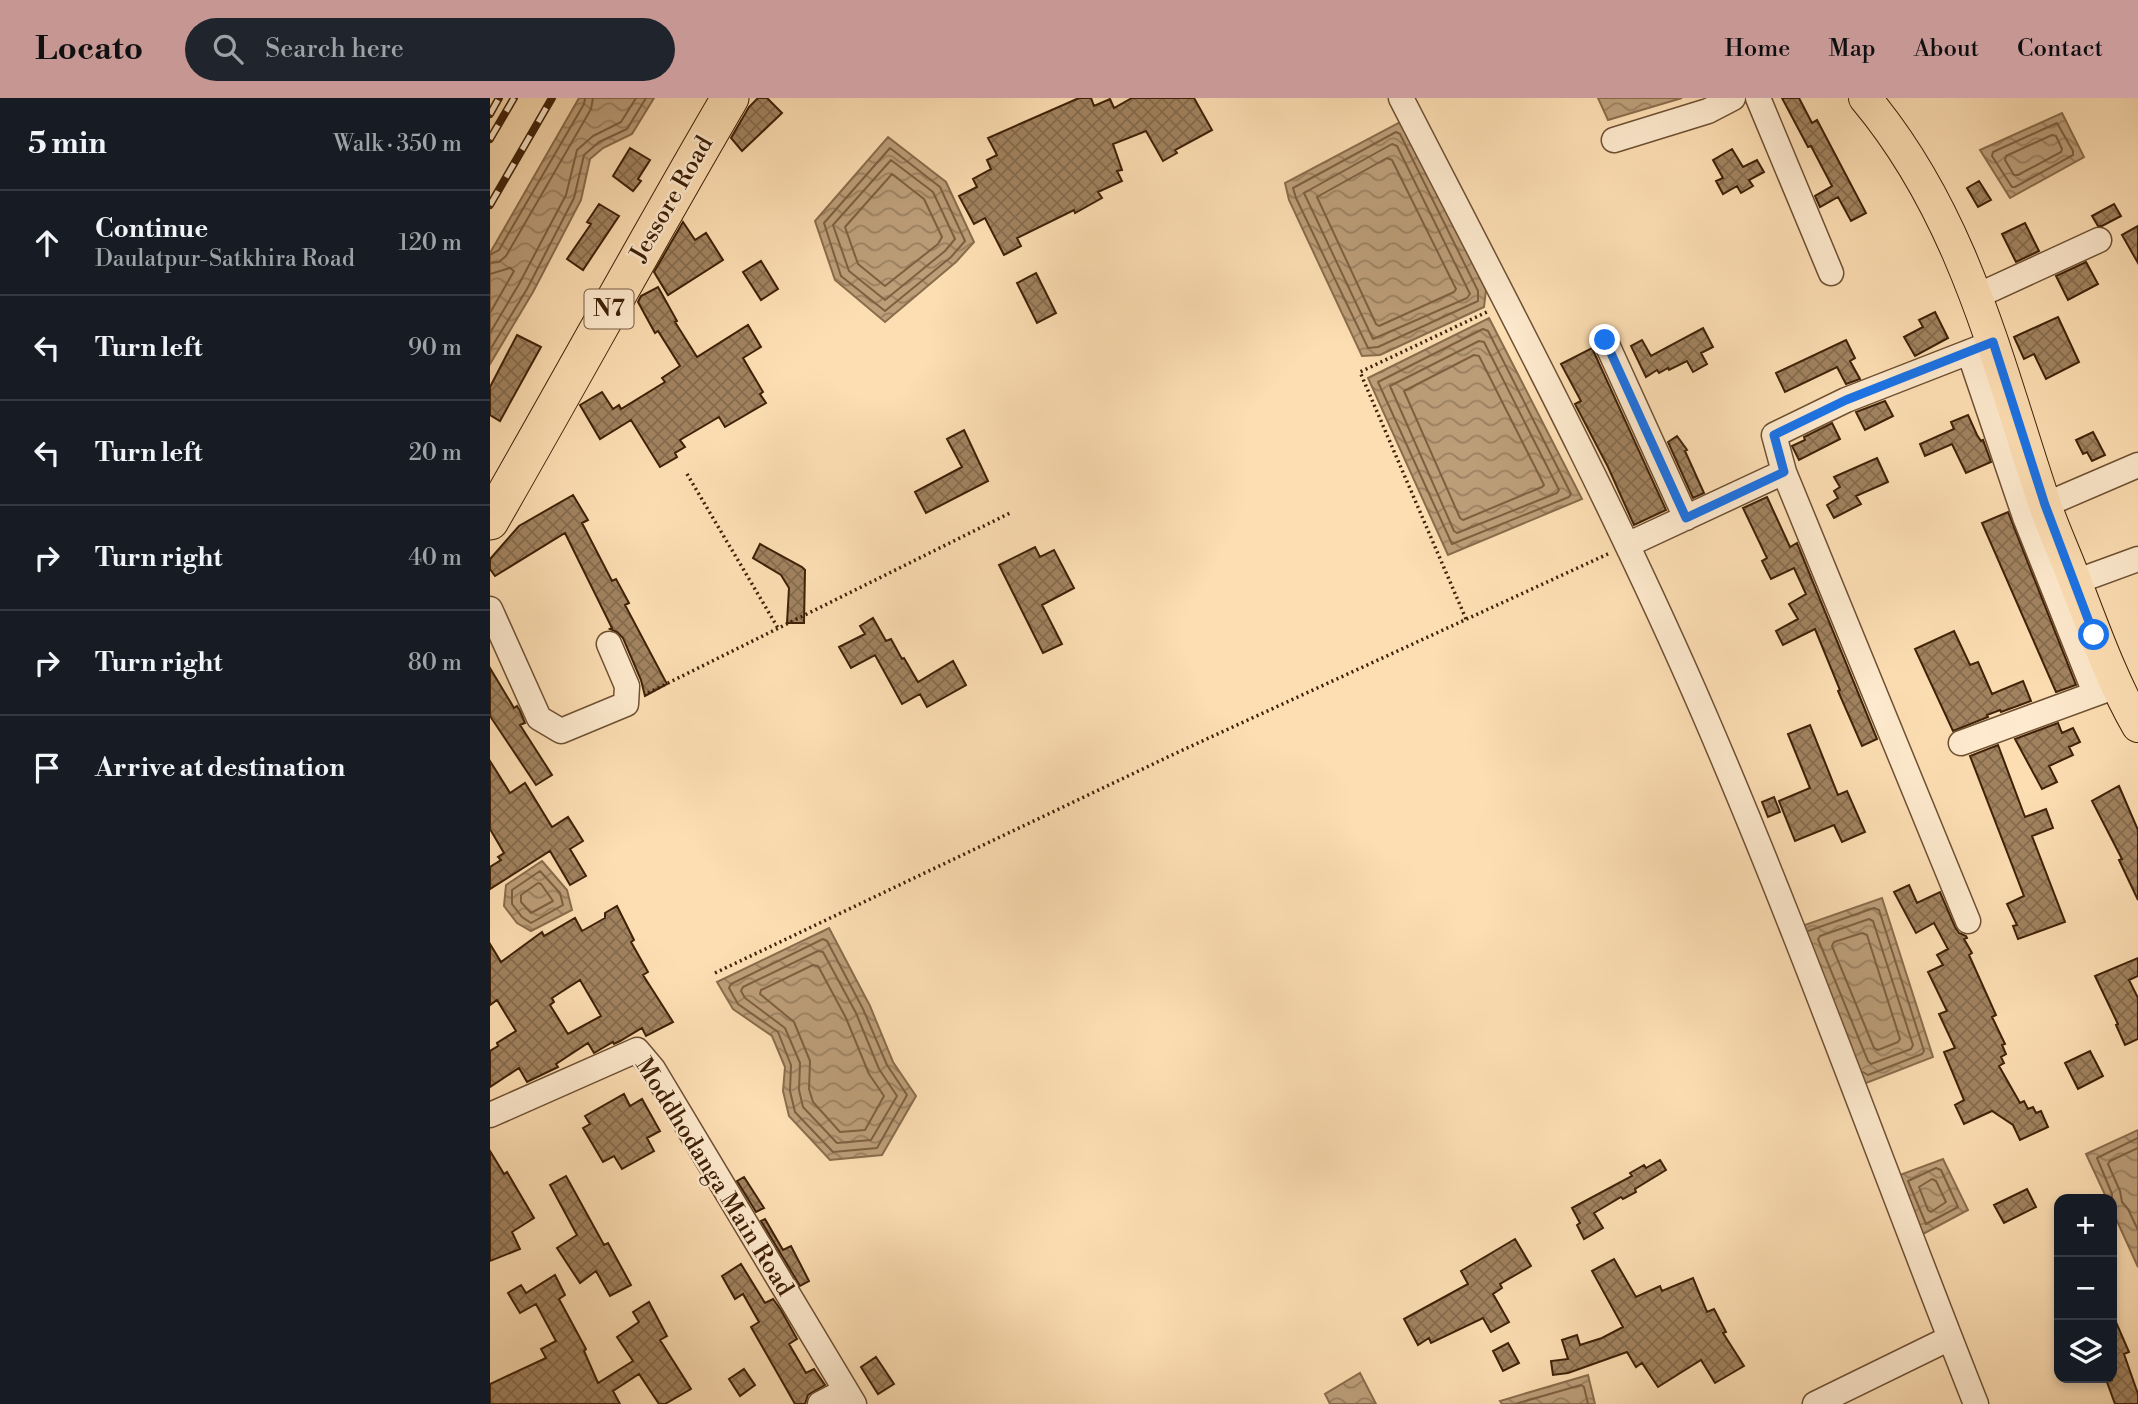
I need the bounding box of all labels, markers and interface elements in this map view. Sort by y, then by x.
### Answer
search box [185,18,675,81]
text: Locato [35,29,143,70]
icon: search [209,30,247,68]
text: Search here [265,33,404,65]
text: Home [1725,34,1790,64]
text: Map [1828,34,1876,64]
text: About [1914,34,1979,64]
text: Contact [2017,34,2103,64]
text: 5 min [28,125,107,163]
text: Walk · 350 m [333,130,462,158]
street label: Jessore Road [624,131,720,268]
text: Continue [95,213,208,245]
icon: ahead [28,224,66,262]
text: 120 m [398,229,462,257]
text: Daulatpur-Satkhira Road [95,245,355,273]
road number: N7 [584,290,634,328]
route end [1589,324,1620,355]
icon: left [28,329,66,367]
text: Turn left [95,332,203,364]
text: 90 m [408,334,462,362]
icon: left [28,434,66,472]
text: Turn left [95,437,203,469]
text: 20 m [409,439,462,467]
icon: right [28,539,66,577]
text: Turn right [95,542,223,574]
text: 40 m [408,544,462,572]
route start [2078,619,2109,650]
icon: right [28,644,66,682]
text: Turn right [95,647,223,679]
text: 80 m [408,649,462,677]
icon: arrive [28,749,66,787]
text: Arrive at destination [95,752,345,784]
street label: Moddhodanga Main Road [628,1052,800,1302]
map controls [2054,1194,2117,1383]
button: + [2054,1194,2117,1257]
button: − [2054,1257,2117,1320]
button: layers [2054,1320,2117,1383]

